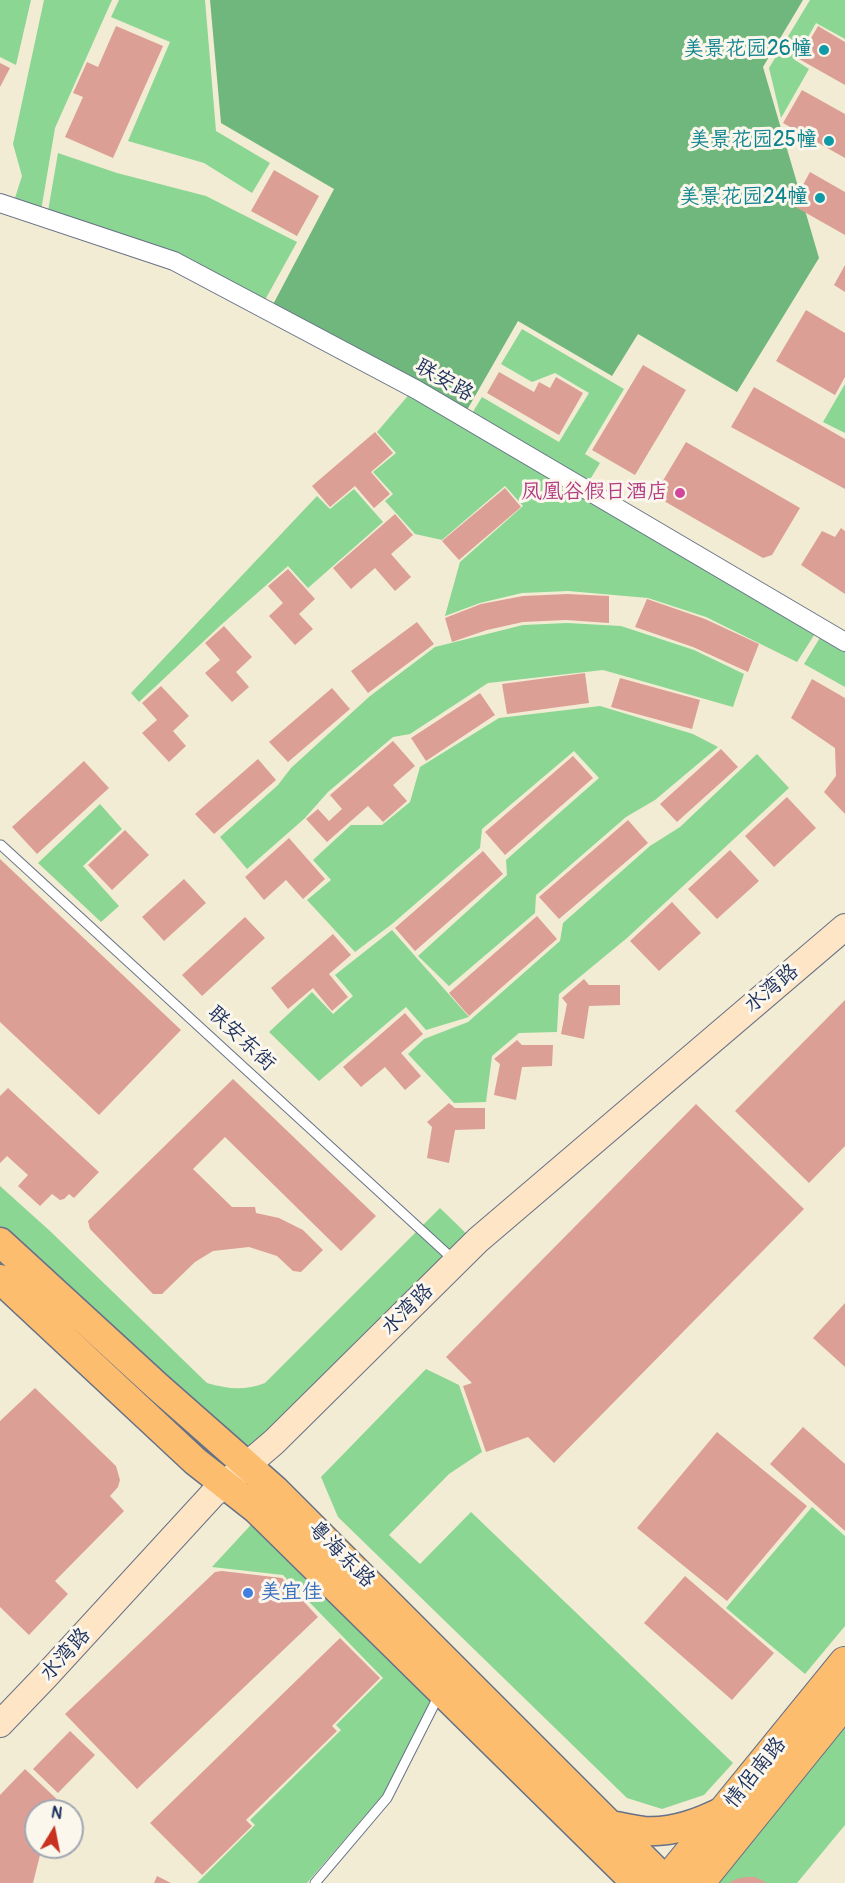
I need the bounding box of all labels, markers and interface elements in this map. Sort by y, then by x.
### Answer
place label: 美景花园26幢 [683,37,812,63]
marker: 美景花园26幢 [817,43,831,57]
place label: 美景花园25幢 [689,128,817,154]
marker: 美景花园25幢 [822,134,836,148]
place label: 美景花园24幢 [679,185,808,211]
marker: 美景花园24幢 [813,191,827,205]
street label: 联安路 [410,354,478,408]
place label: 凤凰谷假日酒店 [521,480,668,506]
marker: 凤凰谷假日酒店 [673,486,687,500]
street label: 水湾路 [740,959,804,1019]
street label: 联安东街 [202,1001,280,1077]
street label: 水湾路 [377,1279,439,1341]
street label: 粤海东路 [302,1516,380,1594]
place label: 美宜佳 [260,1580,323,1606]
marker: 美宜佳 [241,1586,255,1600]
street label: 水湾路 [36,1623,96,1687]
street label: 情侣南路 [720,1732,792,1814]
north arrow [24,1799,84,1859]
text: N [50,1802,64,1824]

